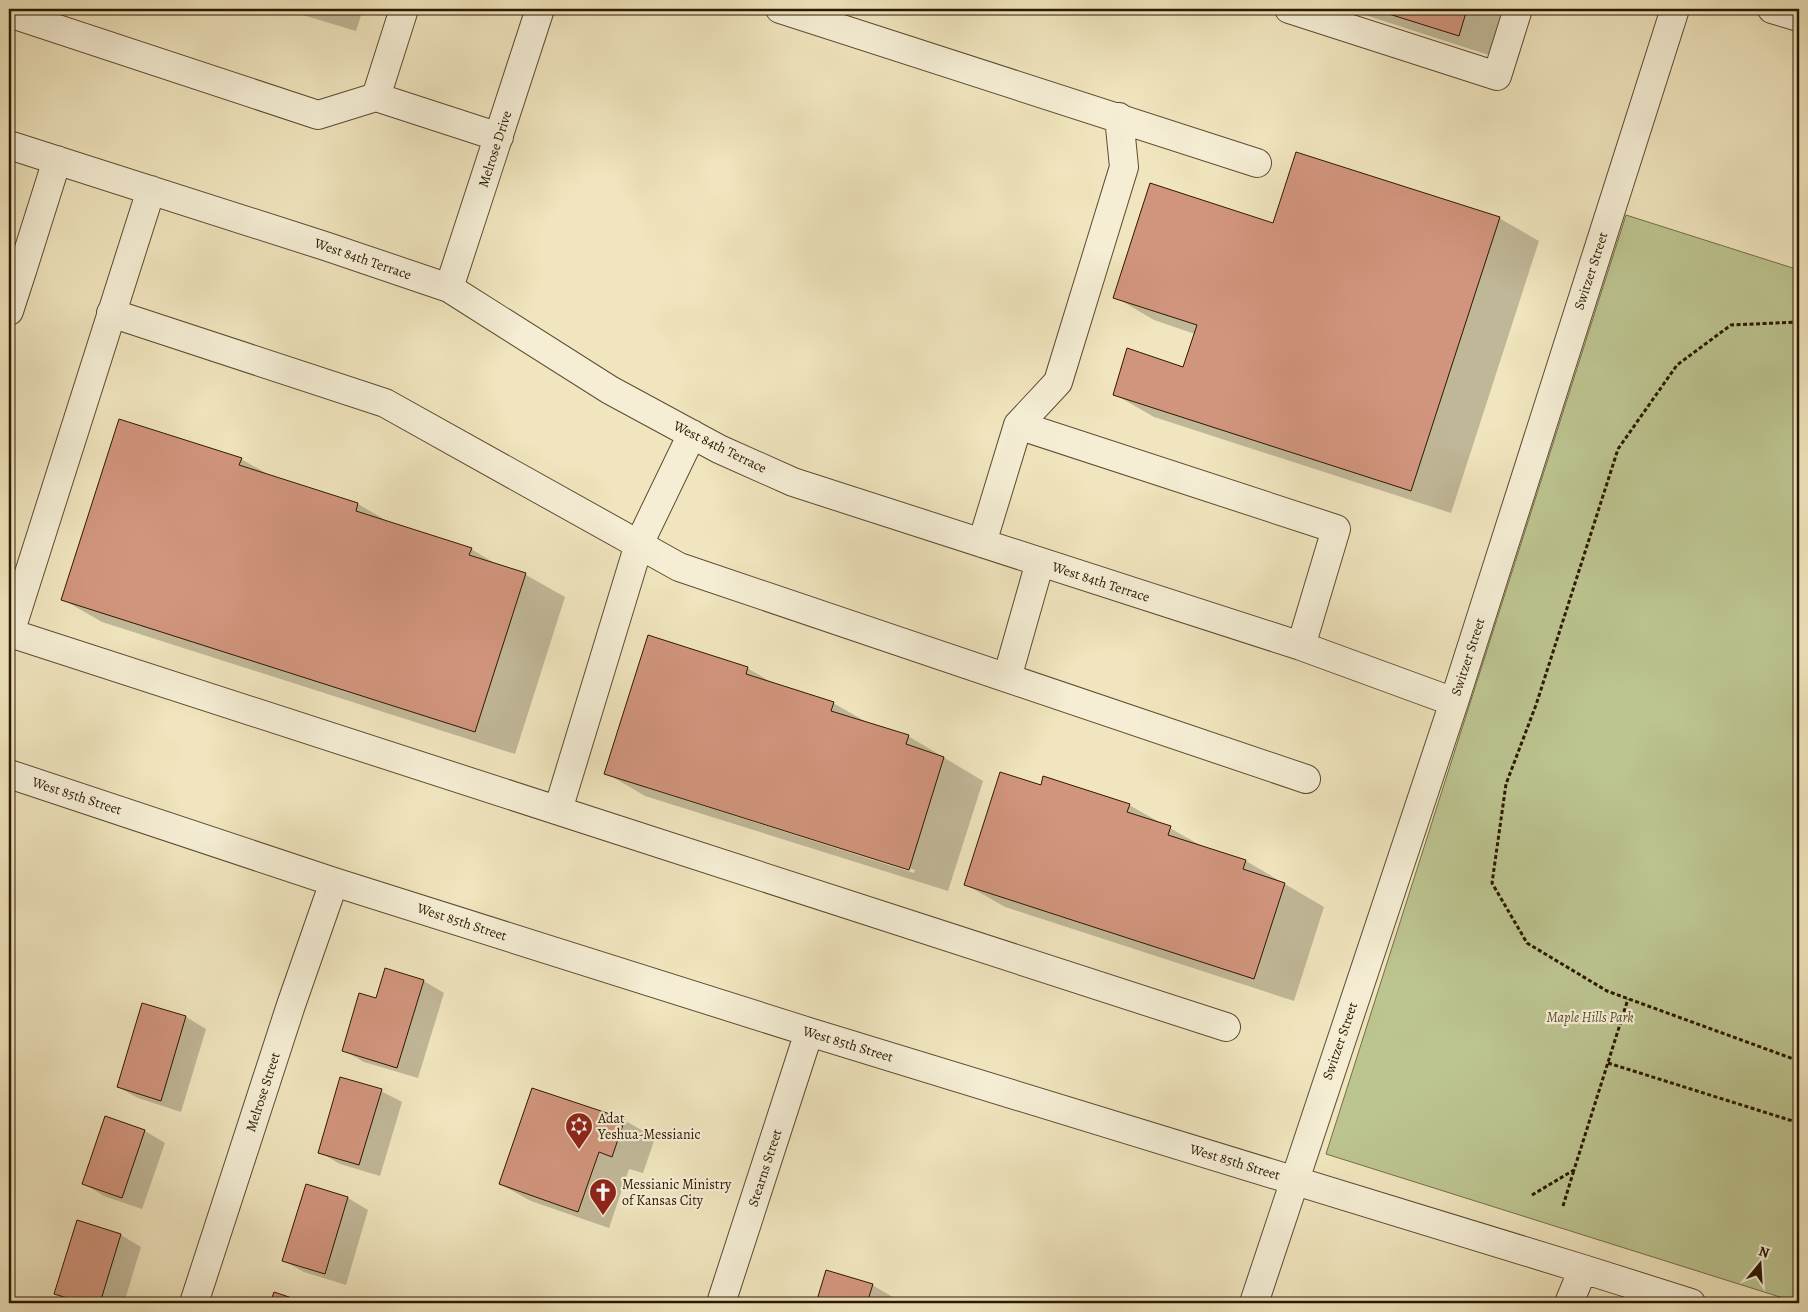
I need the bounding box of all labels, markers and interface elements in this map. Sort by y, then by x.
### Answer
street label: Melrose Drive [474,108,516,190]
street label: Switzer Street [1569,229,1613,312]
street label: West 84th Terrace [311,233,414,285]
street label: West 84th Terrace [669,416,770,478]
street label: West 84th Terrace [1049,557,1152,607]
street label: Switzer Street [1446,615,1490,698]
street label: West 85th Street [29,772,125,820]
street label: West 85th Street [414,898,510,946]
street label: Switzer Street [1318,999,1362,1082]
park label: Maple Hills Park [1546,1008,1634,1027]
street label: West 85th Street [800,1021,896,1067]
street label: Melrose Street [241,1049,285,1134]
place label: Adat Yeshua-Messianic [597,1109,701,1144]
synagogue icon: Adat Yeshua-Messianic [564,1111,594,1150]
street label: Stearns Street [743,1126,787,1209]
street label: West 85th Street [1187,1139,1283,1185]
place label: Messianic Ministry of Kansas City [622,1175,732,1210]
church icon: Messianic Ministry of Kansas City [588,1177,618,1216]
north arrow [1736,1240,1786,1290]
text: N [1756,1242,1772,1263]

